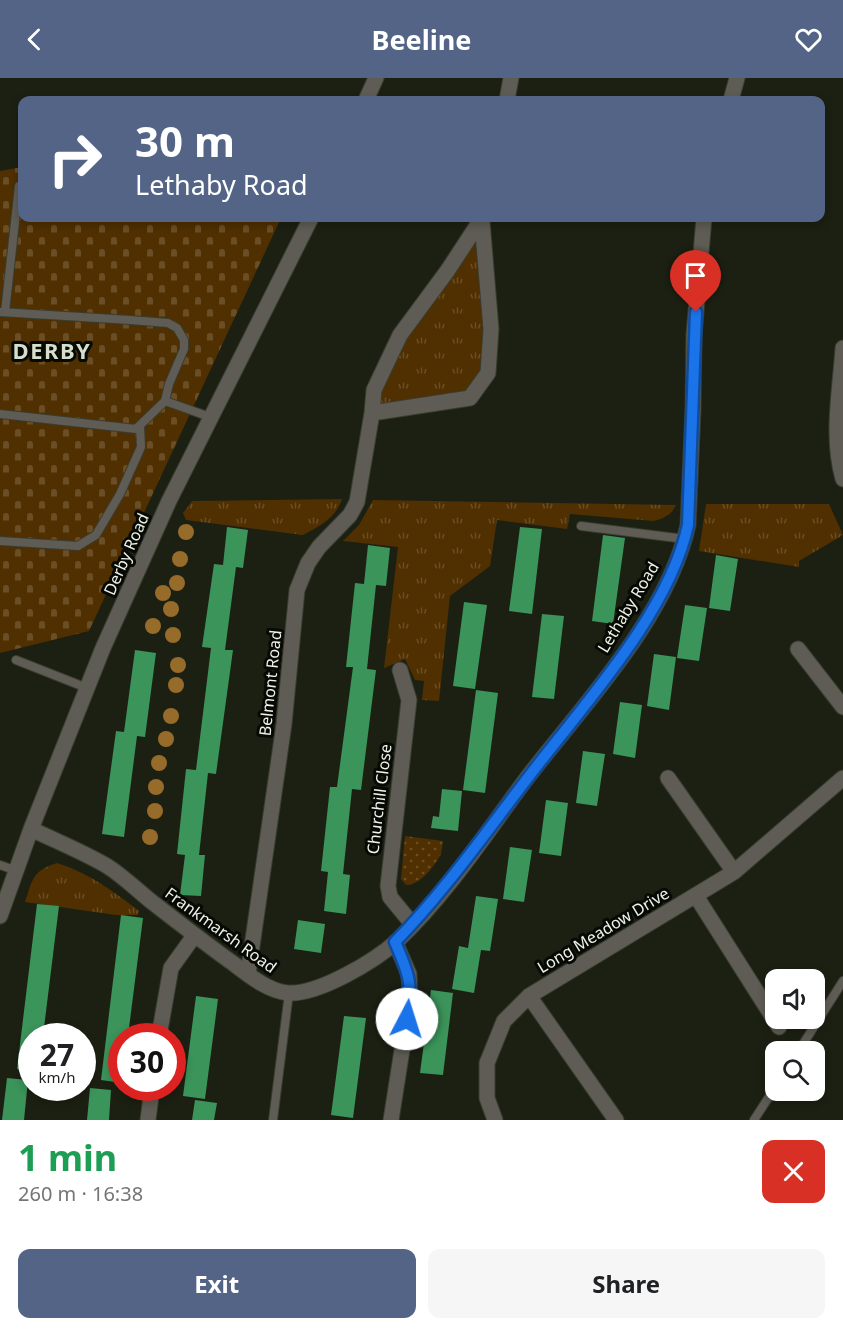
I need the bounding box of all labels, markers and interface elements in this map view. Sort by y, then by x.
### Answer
text: Beeline [372,21,471,58]
icon: back [18,23,51,56]
icon: heart [792,23,825,56]
text: 30 m [135,112,235,169]
icon: right [36,120,114,198]
text: Lethaby Road [135,166,308,203]
pin [670,250,721,312]
icon: arrive [679,259,712,292]
district label: DERBY [13,335,91,365]
street label: Derby Road [98,510,154,598]
street label: Lethaby Road [592,557,664,657]
street label: Belmont Road [253,629,287,737]
street label: Churchill Close [361,743,397,855]
street label: Frankmarsh Road [161,882,281,978]
street label: Long Meadow Drive [533,882,673,978]
map controls [765,969,825,1101]
button: sound [765,969,825,1029]
position arrow [375,987,439,1051]
speed limit sign: 30 [108,1023,186,1101]
text: 27 [40,1034,74,1075]
button: search [765,1041,825,1101]
text: km/h [39,1067,75,1087]
text: 1 min [18,1133,117,1182]
button: close [762,1140,825,1203]
text: 260 m · 16:38 [18,1180,143,1207]
button: Exit [18,1249,416,1318]
button: Share [428,1249,825,1318]

